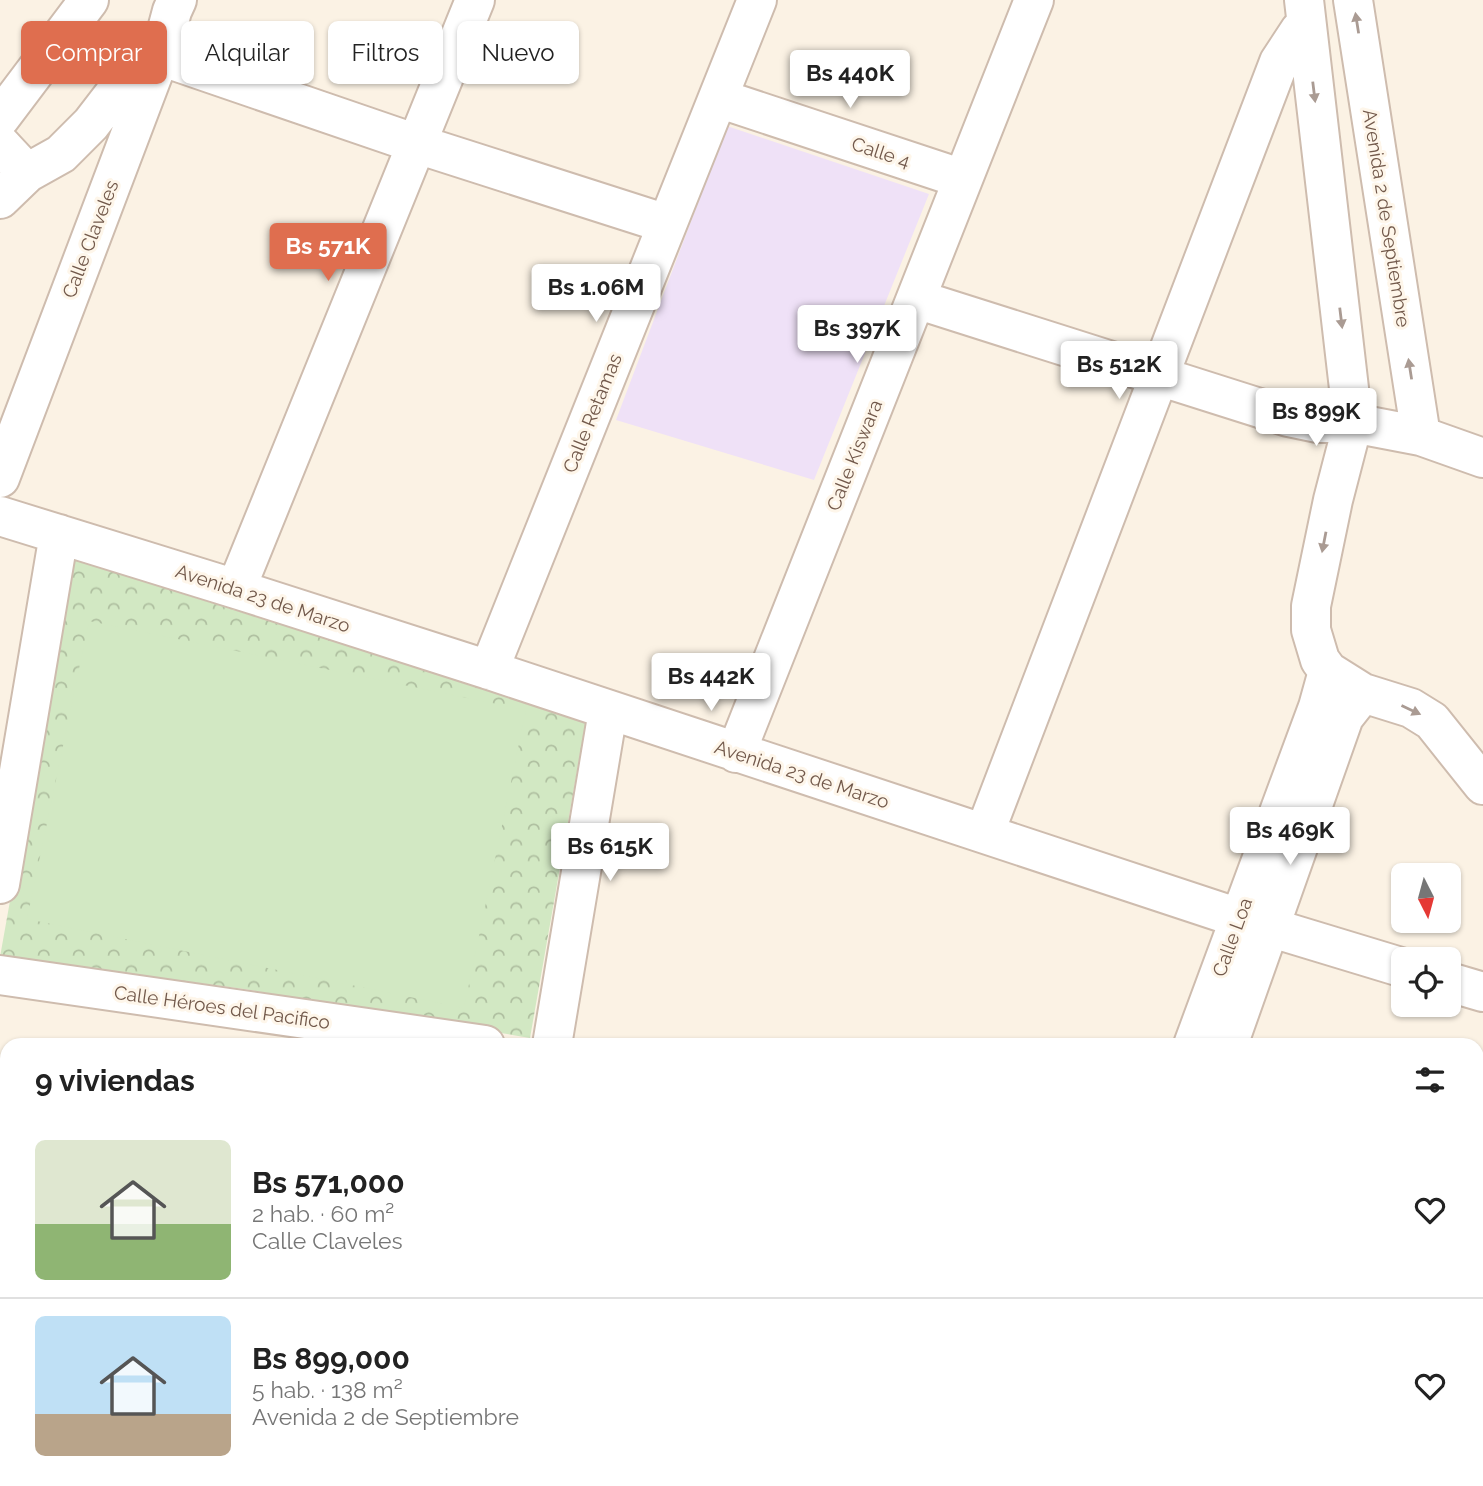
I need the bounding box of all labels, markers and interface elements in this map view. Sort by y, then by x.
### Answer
one-way arrow [1351,12,1362,34]
chip: Comprar [21,21,167,84]
chip: Alquilar [181,21,314,84]
chip: Filtros [328,21,443,84]
chip: Nuevo [457,21,579,84]
pin: Bs 440K [785,50,915,110]
text: Bs 440K [806,59,894,86]
one-way arrow [1309,81,1320,103]
street label: Avenida 2 de Septiembre [1359,107,1415,329]
street label: Calle 4 [849,132,913,172]
street label: Calle Claveles [57,177,123,301]
pin: Bs 571K [263,224,393,283]
text: Bs 571K [286,232,370,259]
pin: Bs 1.06M [524,264,668,324]
text: Bs 1.06M [548,273,644,300]
pin: Bs 397K [792,306,922,365]
one-way arrow [1335,307,1346,329]
text: Bs 397K [813,314,901,341]
pin: Bs 512K [1054,342,1184,401]
street label: Calle Retamas [558,350,626,476]
text: Bs 512K [1077,350,1161,377]
one-way arrow [1405,357,1416,379]
pin: Bs 899K [1251,388,1381,448]
street label: Calle Kiswara [822,396,886,514]
text: Bs 899K [1272,397,1360,424]
one-way arrow [1319,531,1330,553]
street label: Avenida 23 de Marzo [173,559,353,637]
pin: Bs 442K [646,654,776,713]
text: Bs 442K [668,662,755,689]
one-way arrow [1401,704,1421,716]
street label: Avenida 23 de Marzo [712,735,892,813]
pin: Bs 469K [1225,808,1355,867]
text: Bs 469K [1246,816,1334,843]
pin: Bs 615K [545,824,675,883]
text: Bs 615K [567,832,653,859]
north arrow [1391,863,1461,933]
map controls [1391,863,1461,1017]
street label: Calle Loa [1208,895,1256,979]
button: locate [1391,947,1461,1017]
street label: Calle Héroes del Pacifico [113,981,331,1033]
icon: filters [1411,1061,1449,1099]
text: 9 viviendas [35,1063,195,1098]
text: Bs 571,000 [252,1165,405,1200]
icon: home [91,1168,175,1252]
icon: heart [1411,1191,1449,1229]
text: 2 hab. · 60 m² [252,1200,394,1227]
text: Calle Claveles [252,1227,403,1254]
text: Bs 899,000 [252,1341,410,1376]
icon: home [91,1344,175,1428]
icon: heart [1411,1367,1449,1405]
text: 5 hab. · 138 m² [252,1376,403,1403]
text: Avenida 2 de Septiembre [252,1403,519,1430]

